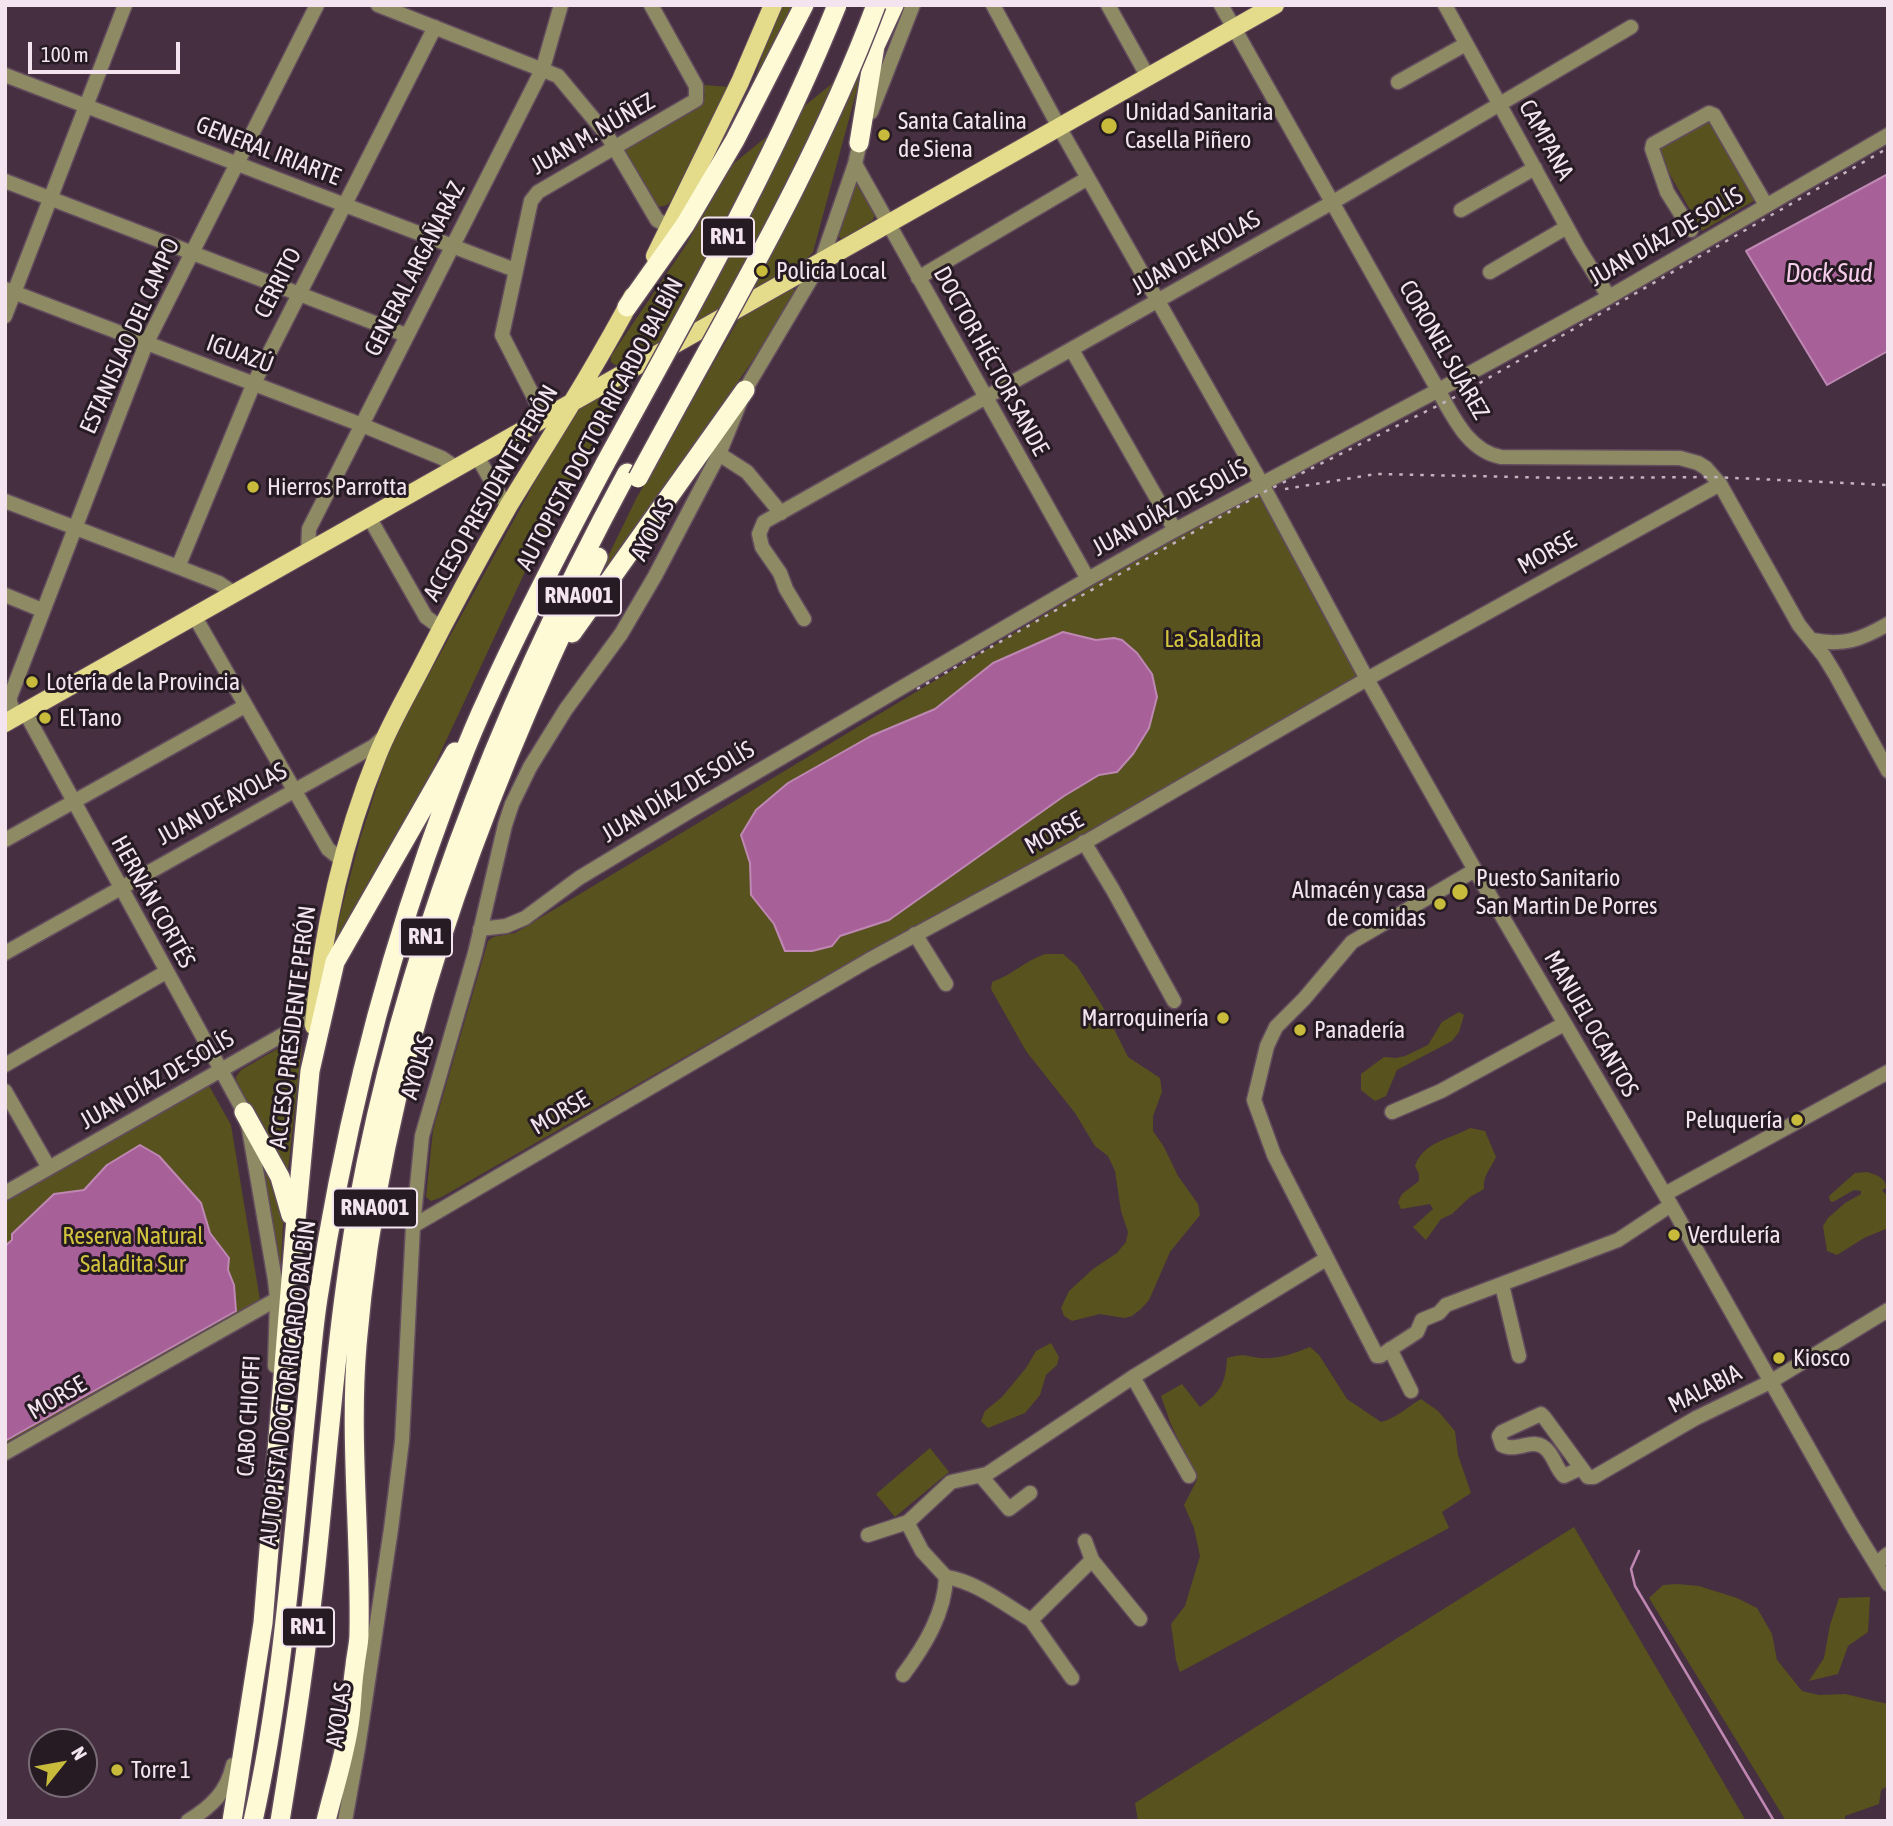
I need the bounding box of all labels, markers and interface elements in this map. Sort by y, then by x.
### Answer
scale bar [32,28,184,72]
text: 100 m [41,42,89,66]
street label: JUAN M. NÚÑEZ [526,87,660,181]
street label: CAMPANA [1512,95,1580,185]
place label: Unidad Sanitaria Casella Piñero [1125,98,1274,154]
place label: Santa Catalina de Siena [898,107,1027,163]
street label: GENERAL IRIARTE [192,110,344,192]
marker: Unidad Sanitaria Casella Piñero [1099,116,1119,136]
marker: Santa Catalina de Siena [876,127,892,143]
street label: GENERAL ARGAÑARÁZ [359,177,471,361]
street label: JUAN DÍAZ DE SOLÍS [1584,181,1748,293]
street label: JUAN DE AYOLAS [1127,205,1265,301]
road number: RN1 [702,218,754,256]
street label: ESTANISLAO DEL CAMPO [74,234,186,438]
street label: CERRITO [248,243,308,323]
place label: Policía Local [776,257,886,285]
water label: Dock Sud [1785,258,1873,290]
street label: DOCTOR HÉCTOR SANDE [927,261,1055,461]
marker: Policía Local [754,263,770,279]
street label: AUTOPISTA DOCTOR RICARDO BALBÍN [510,273,690,575]
street label: CORONEL SUÁREZ [1393,275,1495,425]
street label: IGUAZÚ [202,329,278,379]
street label: ACCESO PRESIDENTE PERÓN [417,380,565,606]
street label: JUAN DÍAZ DE SOLÍS [1087,453,1253,563]
place label: Hierros Parrotta [267,473,407,501]
marker: Hierros Parrotta [245,479,261,495]
street label: AYOLAS [625,494,681,566]
street label: MORSE [1513,525,1581,581]
road number: RNA001 [537,576,621,616]
park label: La Saladita [1164,625,1262,653]
place label: Lotería de la Provincia [46,668,240,696]
marker: Lotería de la Provincia [24,674,40,690]
place label: El Tano [59,704,122,732]
marker: El Tano [37,710,53,726]
street label: JUAN DÍAZ DE SOLÍS [596,735,760,849]
street label: JUAN DE AYOLAS [152,757,292,851]
street label: MORSE [1020,805,1088,861]
street label: HERNÁN CORTÉS [105,831,201,973]
place label: Puesto Sanitario San Martin De Porres [1476,864,1658,920]
place label: Almacén y casa de comidas [1292,876,1426,932]
marker: Puesto Sanitario San Martin De Porres [1450,882,1470,902]
marker: Almacén y casa de comidas [1432,896,1448,912]
street label: ACCESO PRESIDENTE PERÓN [264,904,322,1150]
road number: RN1 [400,918,452,956]
street label: MANUEL OCANTOS [1538,946,1644,1102]
place label: Marroquinería [1082,1004,1209,1032]
marker: Marroquinería [1215,1010,1231,1026]
place label: Panadería [1314,1016,1405,1044]
marker: Panadería [1292,1022,1308,1038]
street label: JUAN DÍAZ DE SOLÍS [75,1024,239,1136]
street label: AYOLAS [395,1031,441,1103]
street label: MORSE [526,1085,594,1141]
place label: Peluquería [1685,1106,1783,1134]
marker: Peluquería [1789,1112,1805,1128]
road number: RNA001 [333,1189,417,1228]
street label: AUTOPISTA DOCTOR RICARDO BALBÍN [254,1219,322,1547]
place label: Verdulería [1688,1221,1781,1249]
park label: Reserva Natural Saladita Sur [62,1222,204,1278]
marker: Verdulería [1666,1227,1682,1243]
place label: Kiosco [1793,1344,1850,1372]
marker: Kiosco [1771,1350,1787,1366]
street label: CABO CHIOFFI [231,1355,267,1477]
street label: MALABIA [1664,1358,1746,1420]
street label: MORSE [23,1370,91,1426]
road number: RN1 [282,1608,334,1646]
street label: AYOLAS [320,1680,358,1750]
north arrow [28,1728,98,1798]
text: N [67,1743,92,1764]
place label: Torre 1 [131,1756,191,1784]
marker: Torre 1 [109,1762,125,1778]

